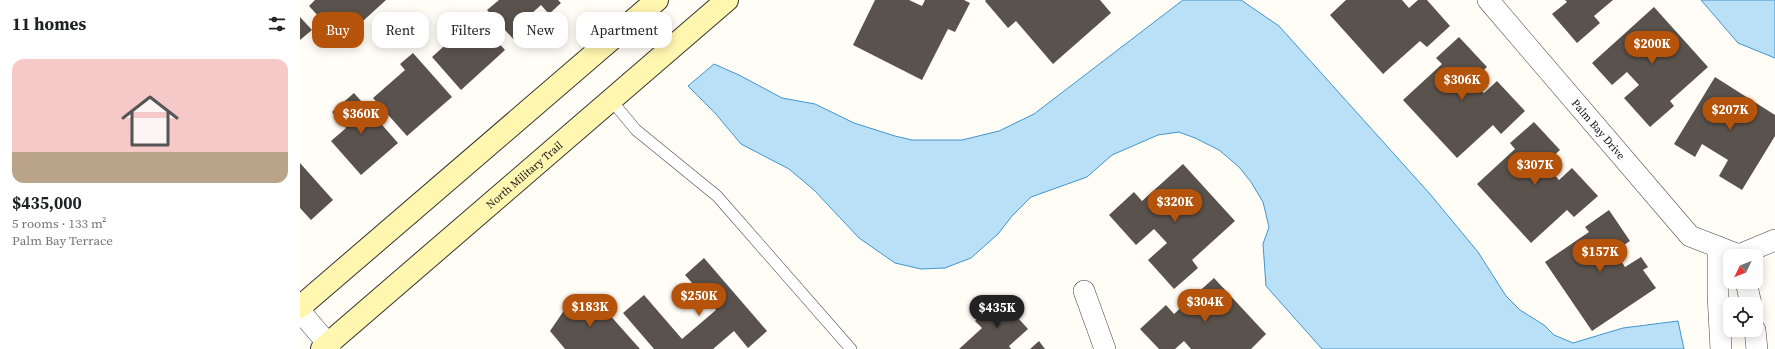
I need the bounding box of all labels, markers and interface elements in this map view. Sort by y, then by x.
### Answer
text: 11 homes [12,12,86,36]
chip: Buy [312,12,364,48]
chip: Rent [372,12,429,48]
chip: Filters [437,12,505,48]
chip: New [513,12,568,48]
chip: Apartment [576,12,672,48]
icon: filters [266,13,288,35]
pin: $200K [1624,31,1680,65]
text: $200K [1633,35,1671,52]
pin: $306K [1434,67,1490,101]
text: $306K [1443,71,1481,88]
icon: home [114,85,186,157]
street label: Palm Bay Drive [1568,96,1629,163]
pin: $207K [1702,97,1758,131]
pin: $360K [333,101,389,135]
text: $207K [1711,101,1749,118]
text: $360K [342,105,380,122]
street label: North Military Trail [483,138,566,212]
pin: $307K [1507,152,1563,186]
text: $307K [1516,156,1554,173]
pin: $320K [1147,189,1203,223]
text: $435,000 [12,191,82,215]
text: $320K [1156,193,1194,210]
text: 5 rooms · 133 m² [12,215,107,232]
text: Palm Bay Terrace [12,232,113,249]
pin: $157K [1572,239,1628,273]
text: $157K [1581,243,1619,260]
north arrow [1723,249,1763,289]
map controls [1723,249,1763,337]
pin: $250K [671,283,727,317]
text: $250K [680,287,718,304]
pin: $304K [1177,289,1233,323]
text: $304K [1186,293,1224,310]
pin: $183K [562,294,618,328]
pin: $435K [969,295,1025,329]
button: locate [1723,297,1763,337]
text: $183K [571,298,609,315]
text: $435K [978,299,1016,316]

